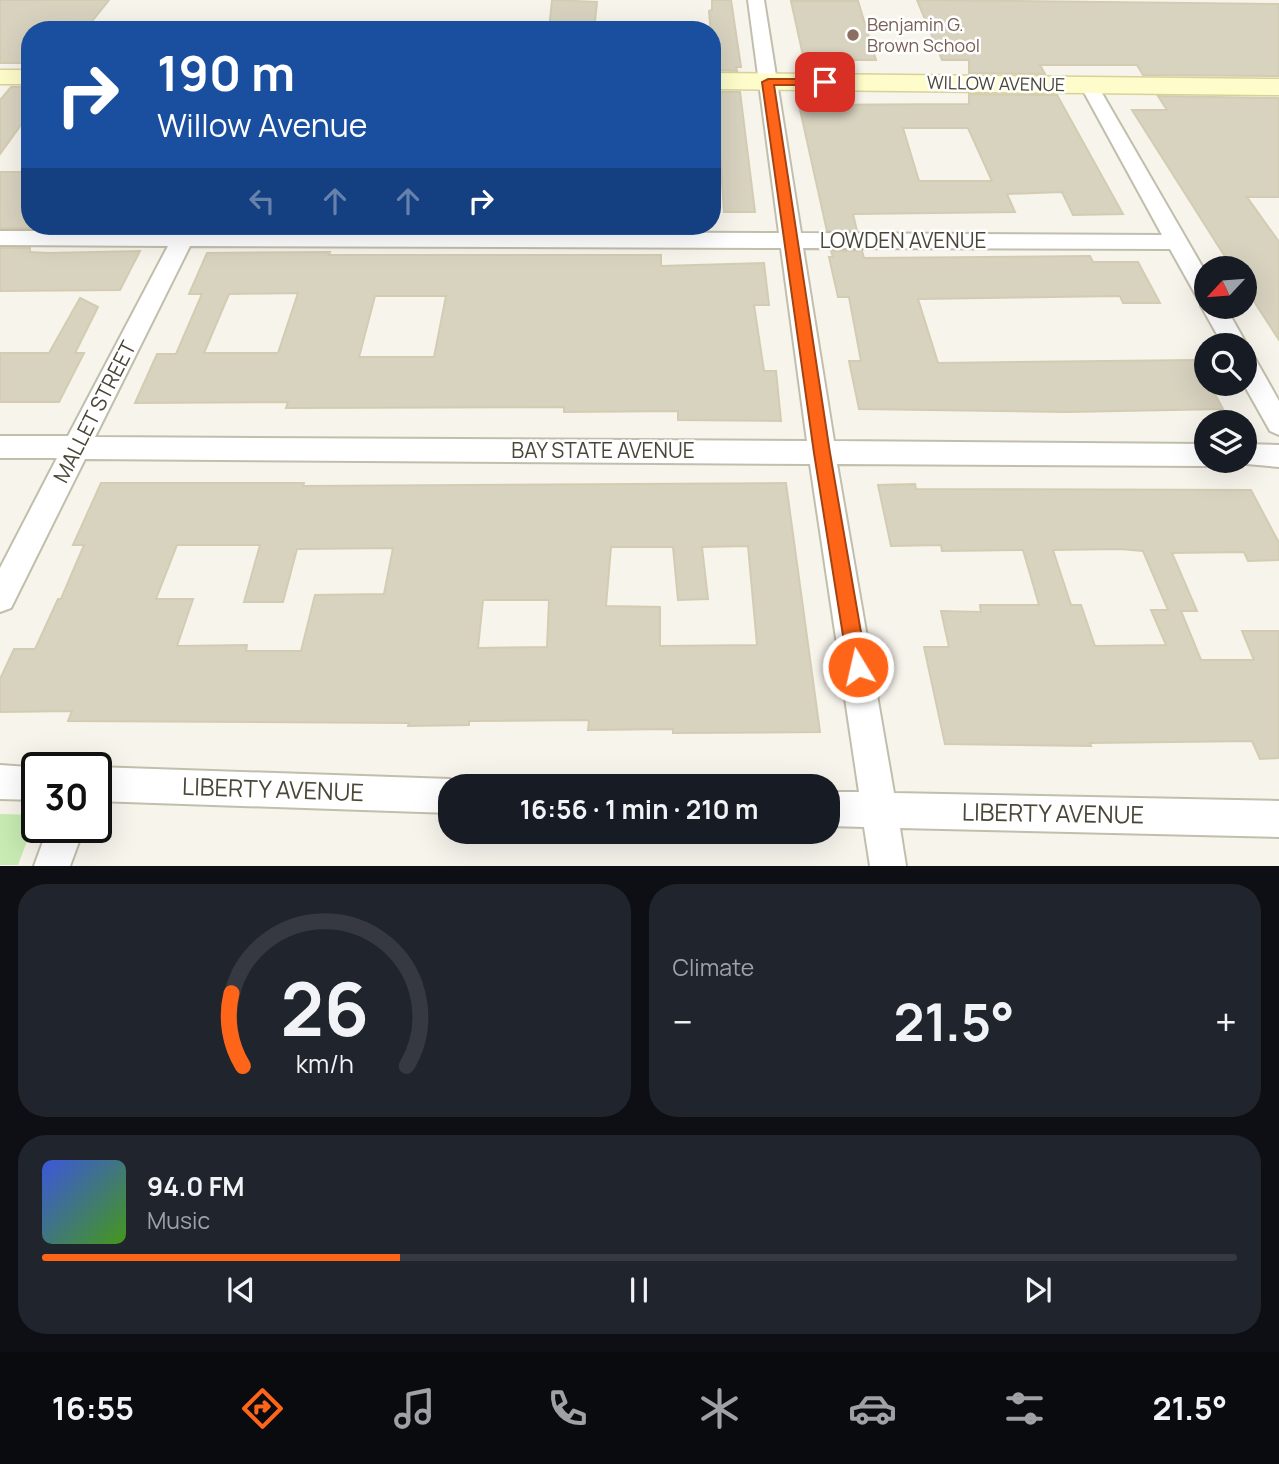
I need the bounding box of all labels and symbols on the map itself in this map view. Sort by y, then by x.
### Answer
place label: Benjamin G. Brown School [867,12,980,57]
marker: Benjamin G. Brown School [845,27,861,43]
pin [795,52,855,112]
street label: WILLOW AVENUE [927,70,1065,96]
street label: LOWDEN AVENUE [820,226,986,254]
north arrow [1194,256,1256,318]
street label: MALLET STREET [46,335,142,487]
street label: BAY STATE AVENUE [511,436,695,464]
position arrow [821,630,895,704]
speed limit sign: 30 [21,752,112,843]
street label: LIBERTY AVENUE [181,769,365,808]
street label: LIBERTY AVENUE [962,794,1144,831]

